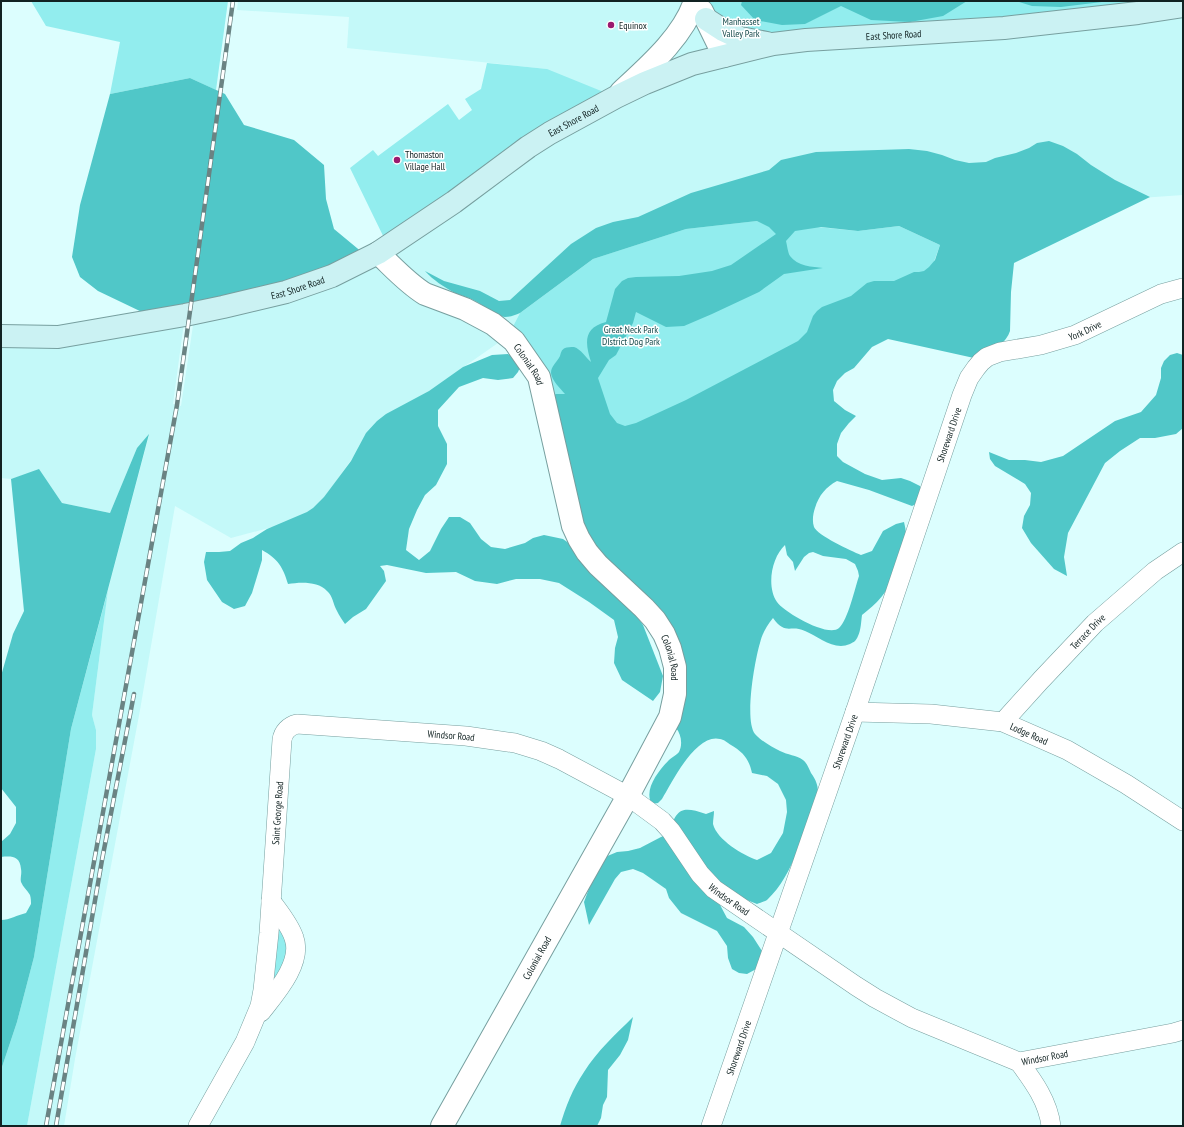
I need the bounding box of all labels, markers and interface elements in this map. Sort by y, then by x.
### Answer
park label: Manhasset Valley Park [721,15,760,40]
place label: Equinox [619,19,647,32]
marker: Equinox [606,20,616,30]
street label: East Shore Road [865,27,922,43]
street label: East Shore Road [546,101,601,139]
place label: Thomaston Village Hall [404,148,446,173]
marker: Thomaston Village Hall [392,155,402,165]
street label: East Shore Road [270,273,326,302]
street label: York Drive [1067,317,1103,343]
park label: Great Neck Park DIstrict Dog Park [602,323,660,348]
street label: Colonial Road [511,341,547,386]
street label: Shoreward Drive [933,406,964,464]
street label: Terrace Drive [1067,611,1108,652]
street label: Colonial Road [658,632,682,681]
street label: Shoreward Drive [829,712,860,771]
street label: Lodge Road [1008,719,1050,747]
street label: Windsor Road [427,727,476,744]
street label: Saint George Road [268,781,286,845]
street label: Windsor Road [706,881,752,918]
street label: Colonial Road [520,934,554,982]
street label: Shoreward Drive [723,1018,754,1077]
street label: Windsor Road [1020,1046,1069,1068]

